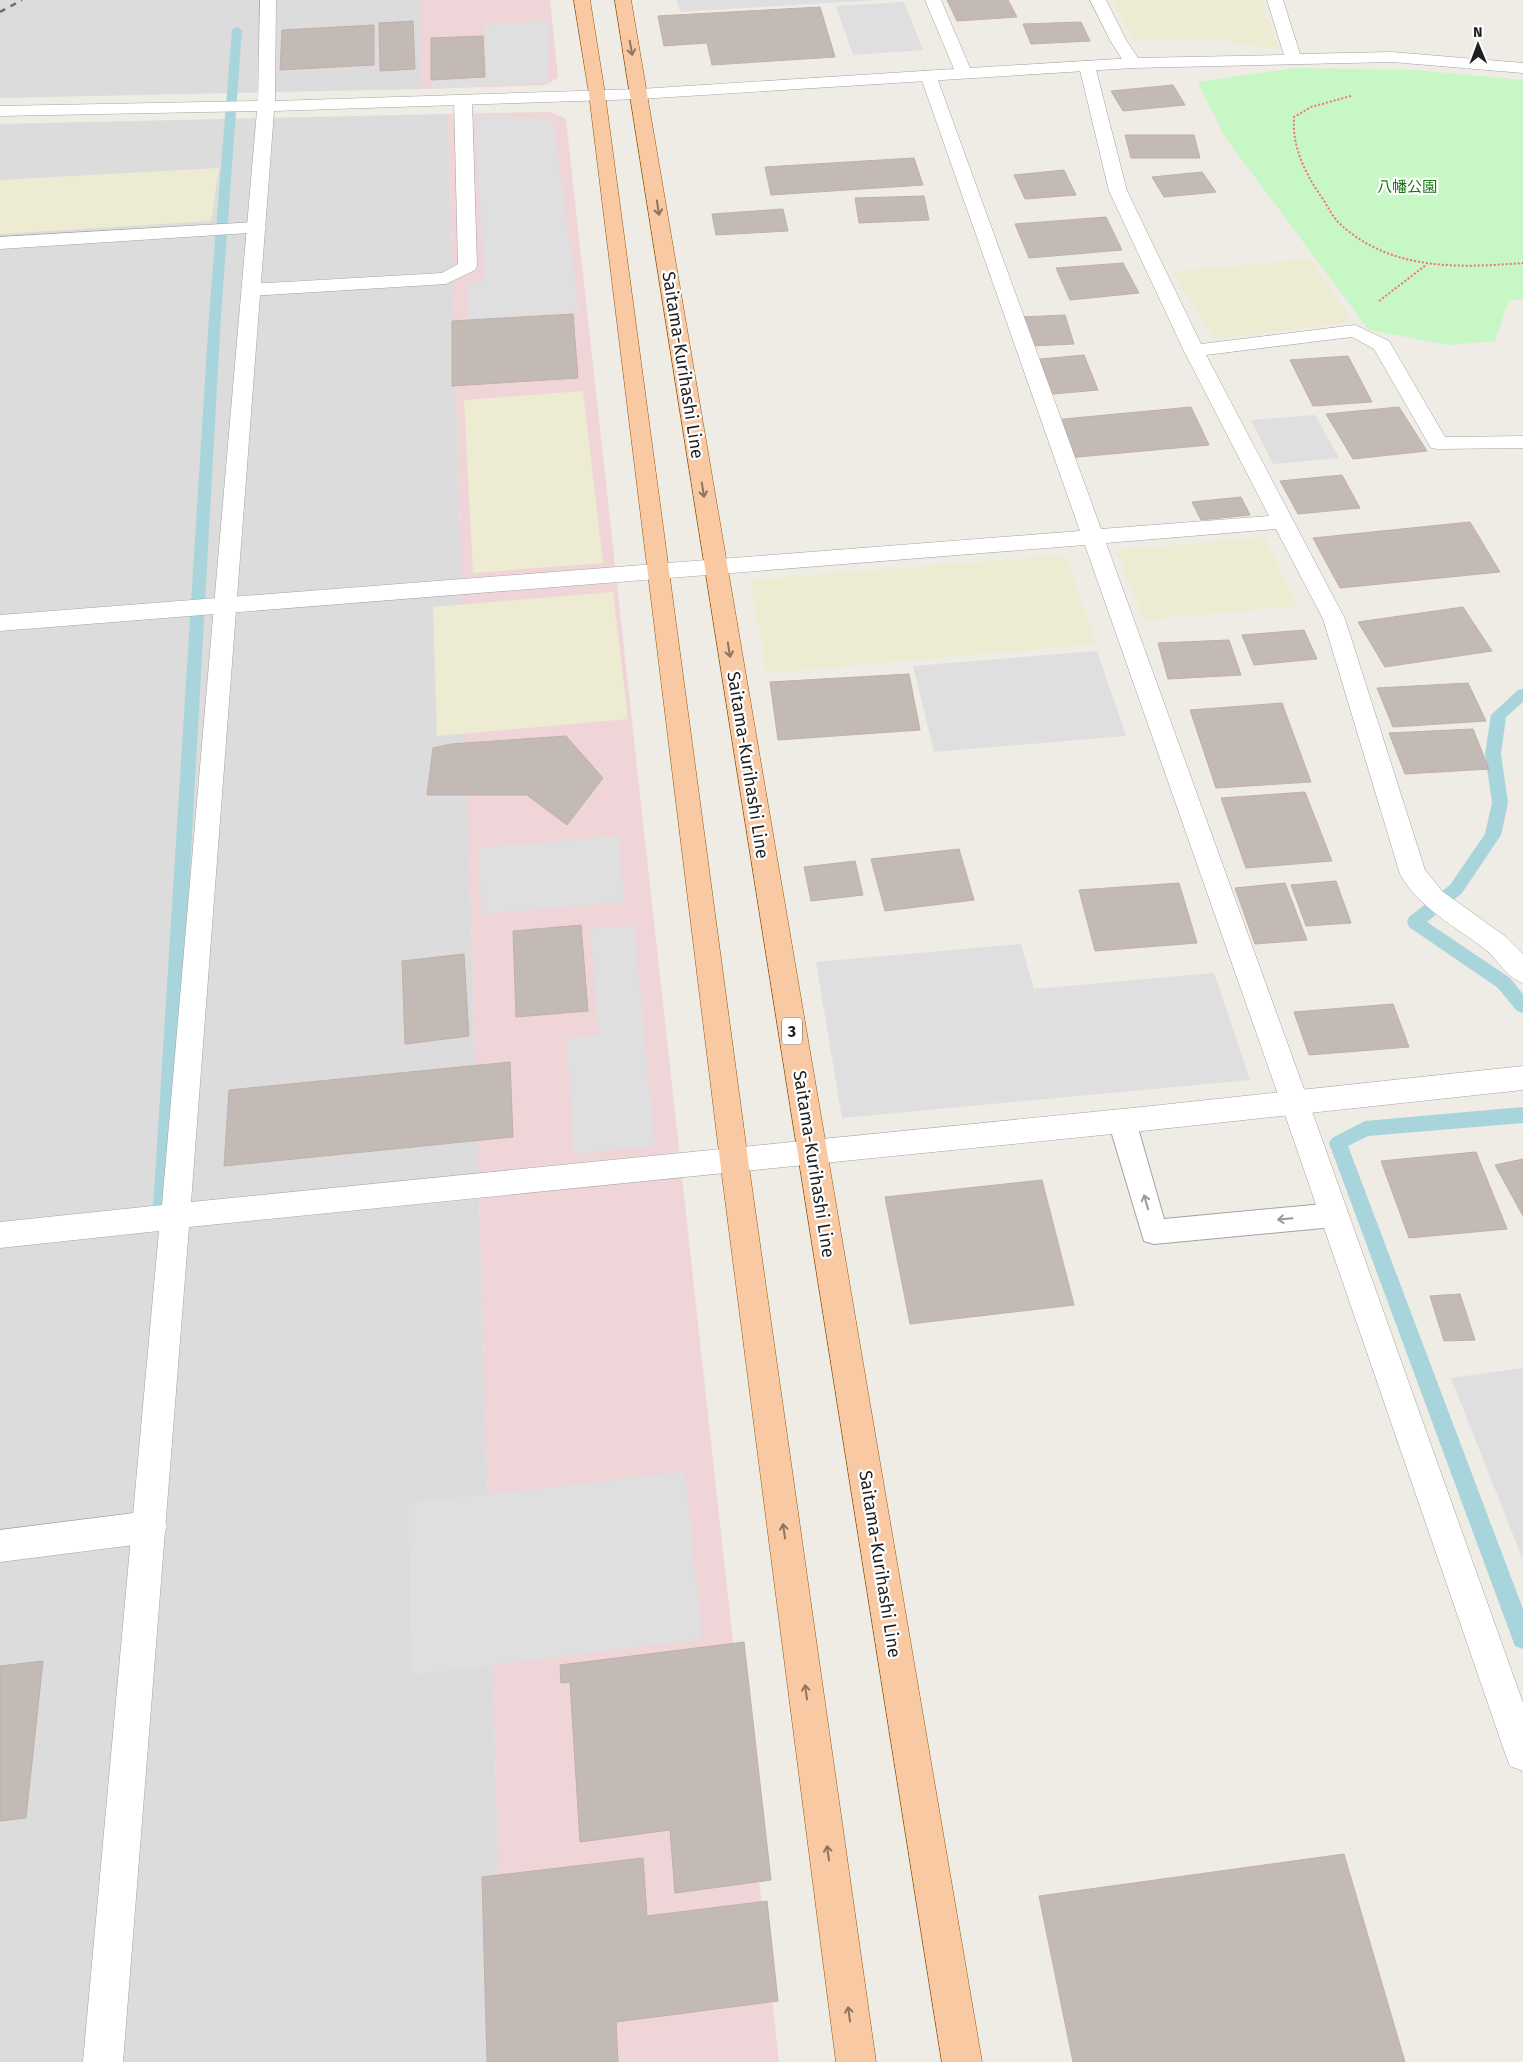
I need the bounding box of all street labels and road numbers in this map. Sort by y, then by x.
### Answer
street label: Saitama-Kurihashi Line [657,270,709,460]
street label: Saitama-Kurihashi Line [722,670,774,860]
road number: 3 [782,1018,802,1044]
street label: Saitama-Kurihashi Line [788,1069,840,1259]
street label: Saitama-Kurihashi Line [854,1469,906,1659]

